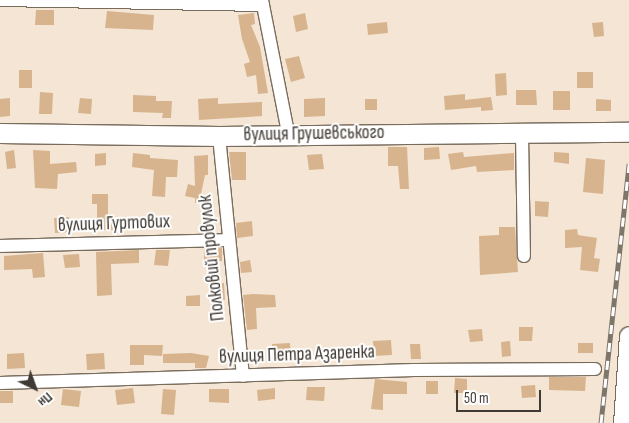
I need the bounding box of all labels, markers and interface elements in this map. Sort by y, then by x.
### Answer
street label: вулиця Грушевського [243,121,385,147]
street label: Полковий провулок [194,194,230,322]
street label: вулиця Гуртових [58,211,170,237]
street label: вулиця Петра Азаренка [219,341,375,369]
north arrow [10,363,60,413]
scale bar [459,380,544,412]
text: Пн [35,389,56,410]
text: 50 m [464,389,489,408]

